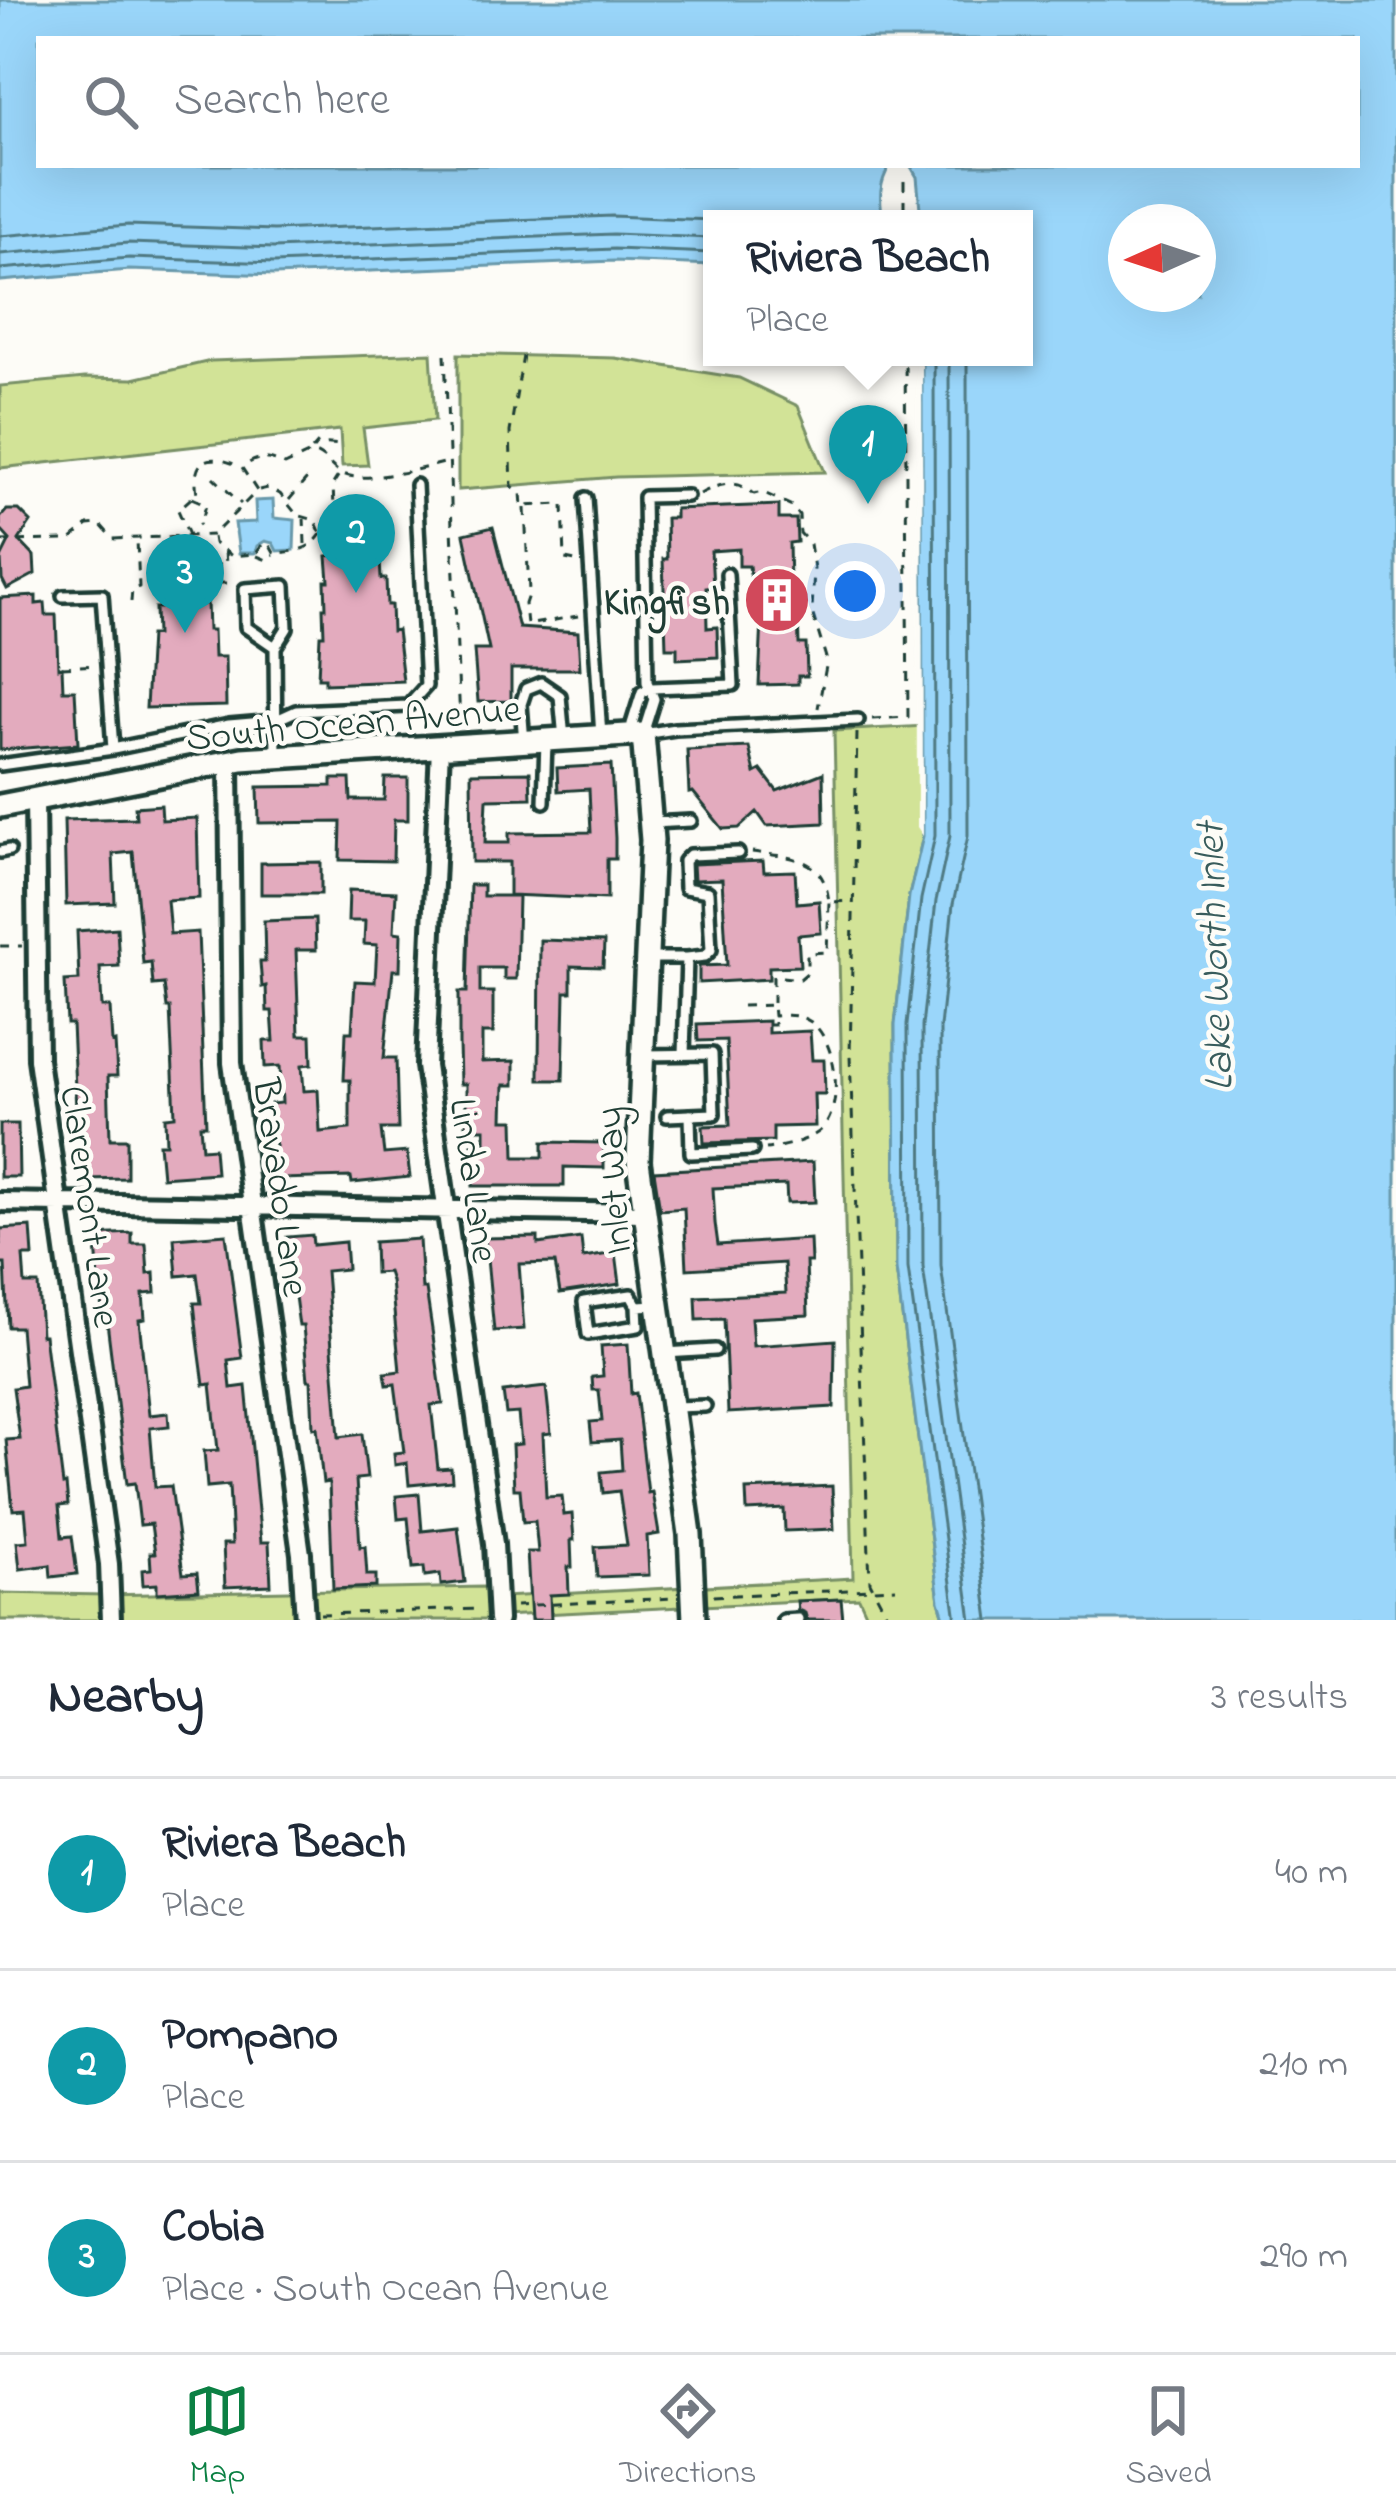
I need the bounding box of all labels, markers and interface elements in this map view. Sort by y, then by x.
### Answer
search box [36,36,1360,168]
icon: search [78,69,144,135]
text: Search here [174,69,390,135]
north arrow [1108,204,1216,312]
popup [703,210,1033,366]
text: Riviera Beach [746,227,990,293]
text: Place [746,293,829,350]
pin: 1 [829,405,907,504]
pin: 2 [317,494,395,593]
pin: 3 [146,534,224,633]
your location [825,561,885,621]
building icon: Kingfish [742,565,812,635]
place label: Kingfish [604,576,730,634]
street label: South Ocean Avenue [184,682,524,769]
water label: Lake Worth Inlet [1181,818,1252,1092]
street label: Bravado Lane [235,1074,322,1301]
street label: Claremont Lane [42,1082,133,1332]
street label: Linda Lane [432,1095,511,1267]
street label: Inlet Way [582,1105,649,1257]
text: Nearby [48,1661,204,1736]
text: 3 results [1211,1670,1348,1727]
text: Riviera Beach [162,1812,406,1878]
text: 1 [81,1845,93,1902]
text: 40 m [1275,1845,1348,1902]
text: Place [162,1878,245,1935]
text: Pompano [162,2004,338,2070]
text: 2 [77,2037,97,2094]
text: 210 m [1259,2037,1348,2094]
text: Place [162,2070,245,2127]
text: Cobia [162,2196,265,2262]
text: 3 [79,2229,95,2286]
text: 290 m [1260,2229,1348,2286]
text: Place · South Ocean Avenue [162,2262,608,2319]
tab: Map [184,2378,250,2498]
tab: Directions [619,2378,757,2498]
tab: Saved [1125,2378,1212,2498]

